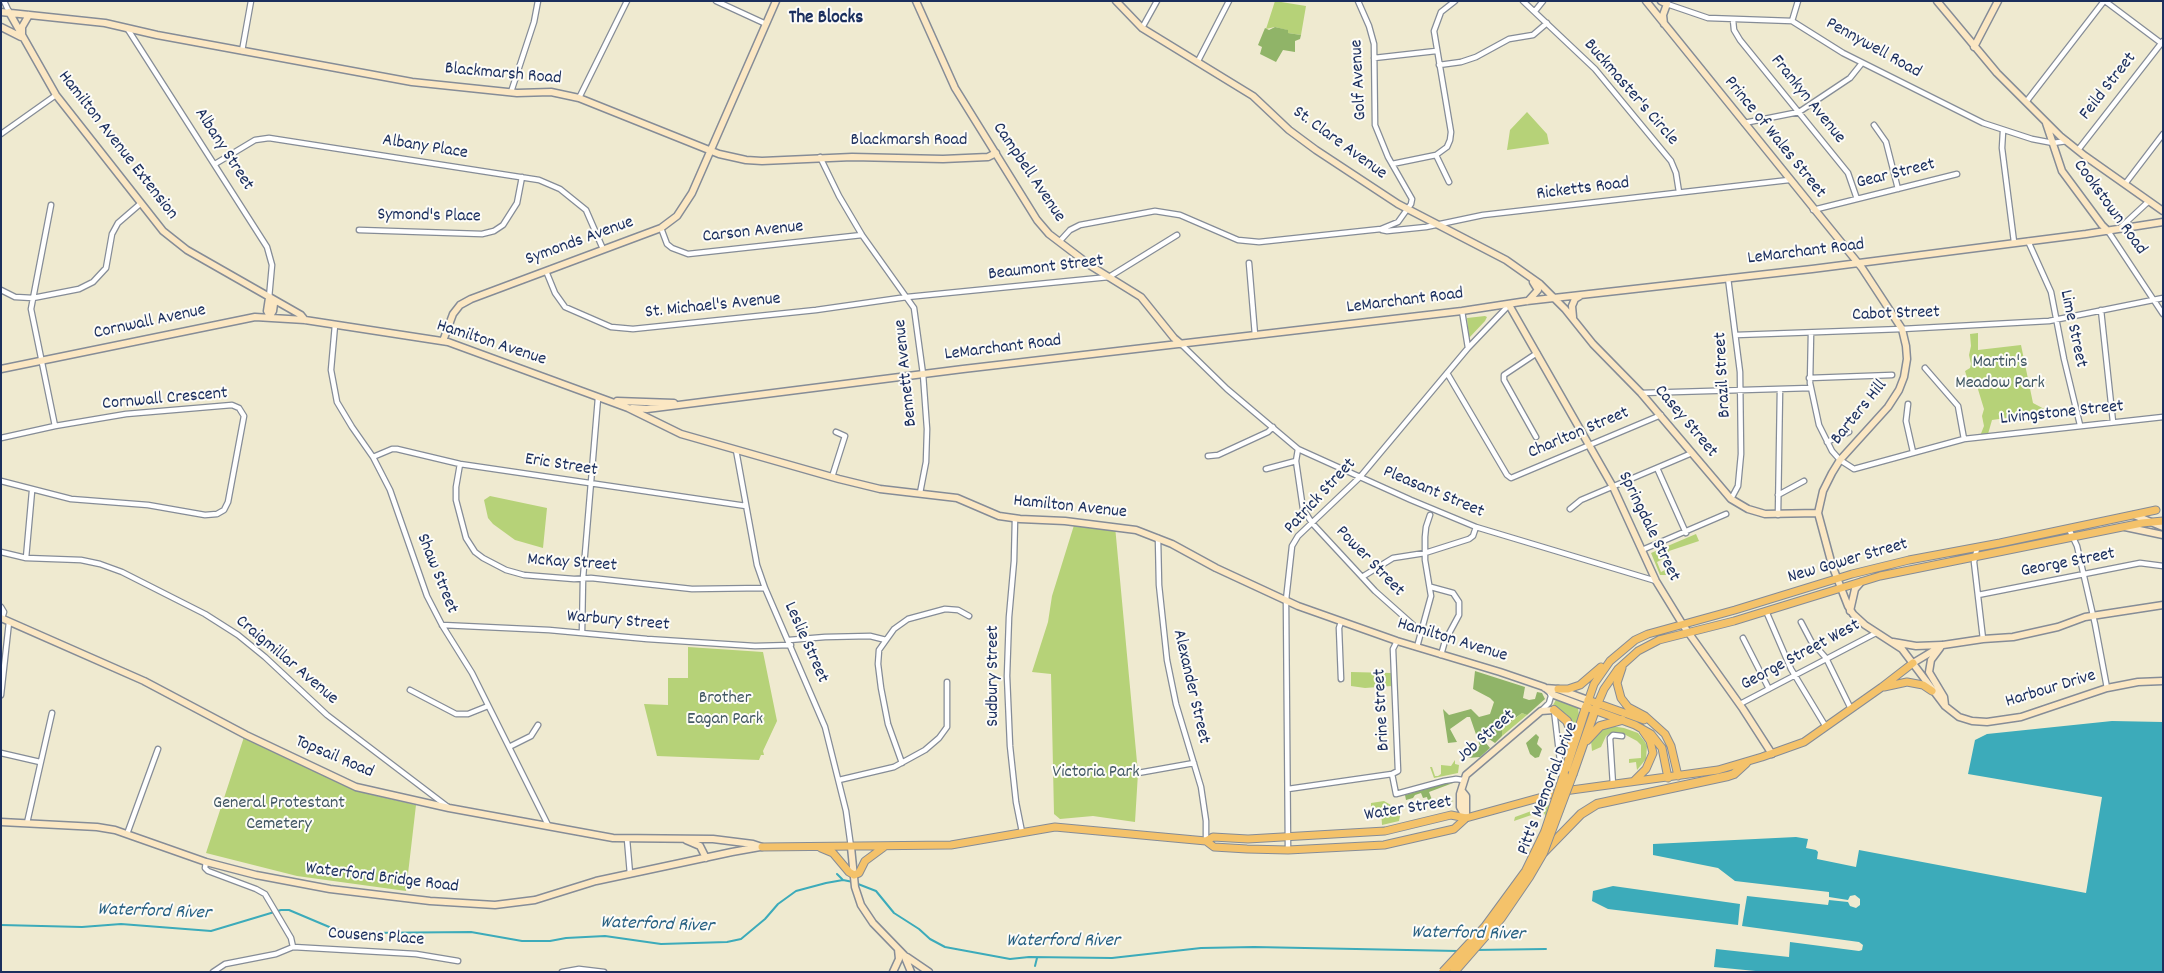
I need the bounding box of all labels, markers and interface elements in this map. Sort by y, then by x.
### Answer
district label: The Blocks [789,8,863,30]
street label: Pennywell Road [1821,14,1925,84]
street label: Buckmaster's Circle [1578,35,1682,151]
street label: Golf Avenue [1347,39,1373,121]
street label: Feild Street [2076,49,2142,125]
street label: Frankyn Avenue [1765,51,1849,149]
street label: Blackmarsh Road [444,59,562,91]
street label: Hamilton Avenue Extension [52,67,182,225]
street label: Prince of Wales Street [1718,73,1830,203]
street label: St. Clare Avenue [1288,103,1390,185]
street label: Albany Street [188,105,258,195]
street label: Campbell Avenue [987,119,1069,227]
street label: Albany Place [381,131,469,165]
street label: Blackmarsh Road [851,131,967,153]
street label: Gear Street [1855,155,1937,195]
street label: Cookstown Road [2067,156,2151,260]
street label: Ricketts Road [1535,174,1631,206]
street label: Symond's Place [377,205,481,229]
street label: Symonds Avenue [523,212,637,272]
street label: Carson Avenue [702,217,804,249]
street label: LeMarchant Road [1746,235,1866,271]
street label: Beaumont Street [987,251,1105,287]
street label: LeMarchant Road [1345,284,1465,320]
street label: Lime Street [2053,288,2091,370]
street label: St. Michael's Avenue [644,289,782,325]
street label: Cornwall Avenue [92,301,208,345]
street label: Cabot Street [1852,303,1940,327]
street label: Hamilton Avenue [433,316,549,372]
street label: Bennett Avenue [891,318,923,428]
street label: LeMarchant Road [943,331,1063,367]
street label: Brazil Street [1711,332,1737,418]
park label: Martin's Meadow Park [1955,353,2045,396]
street label: Barters Hill [1827,376,1893,450]
street label: Casey Street [1648,381,1722,463]
street label: Cornwall Crescent [101,384,229,416]
street label: Livingstone Street [1999,397,2125,431]
street label: Charlton Street [1525,403,1633,465]
street label: Eric Street [523,450,599,482]
street label: Patrick Street [1280,455,1362,539]
street label: Pleasant Street [1379,462,1487,524]
street label: Springdale Street [1612,469,1684,585]
street label: Hamilton Avenue [1012,491,1128,525]
street label: Power Street [1330,522,1408,602]
street label: Shaw Street [410,531,462,617]
street label: New Gower Street [1786,535,1910,589]
street label: George Street [2019,544,2117,584]
street label: McKay Street [527,550,617,578]
street label: Leslie Street [778,599,832,687]
street label: Warbury Street [566,607,670,637]
street label: Craigmillar Avenue [230,612,342,710]
street label: Hamilton Avenue [1394,614,1510,668]
street label: George Street West [1738,615,1864,697]
street label: Sudbury Street [984,625,1006,727]
street label: Alexander Street [1166,628,1214,746]
street label: Harbour Drive [2003,666,2099,714]
street label: Brine Street [1370,668,1396,752]
park label: Brother Eagan Park [687,689,763,732]
street label: Job Street [1453,706,1521,768]
street label: Pitt's Memorial Drive [1514,720,1584,858]
street label: Topsail Road [291,732,377,784]
park label: Victoria Park [1052,763,1140,785]
street label: Water Street [1363,792,1453,828]
park label: General Protestant Cemetery [213,794,345,836]
street label: Waterford Bridge Road [304,859,460,899]
water label: Waterford River [97,900,211,926]
water label: Waterford River [600,913,714,939]
water label: Waterford River [1411,923,1525,947]
street label: Cousens Place [327,924,425,952]
water label: Waterford River [1006,931,1120,953]

